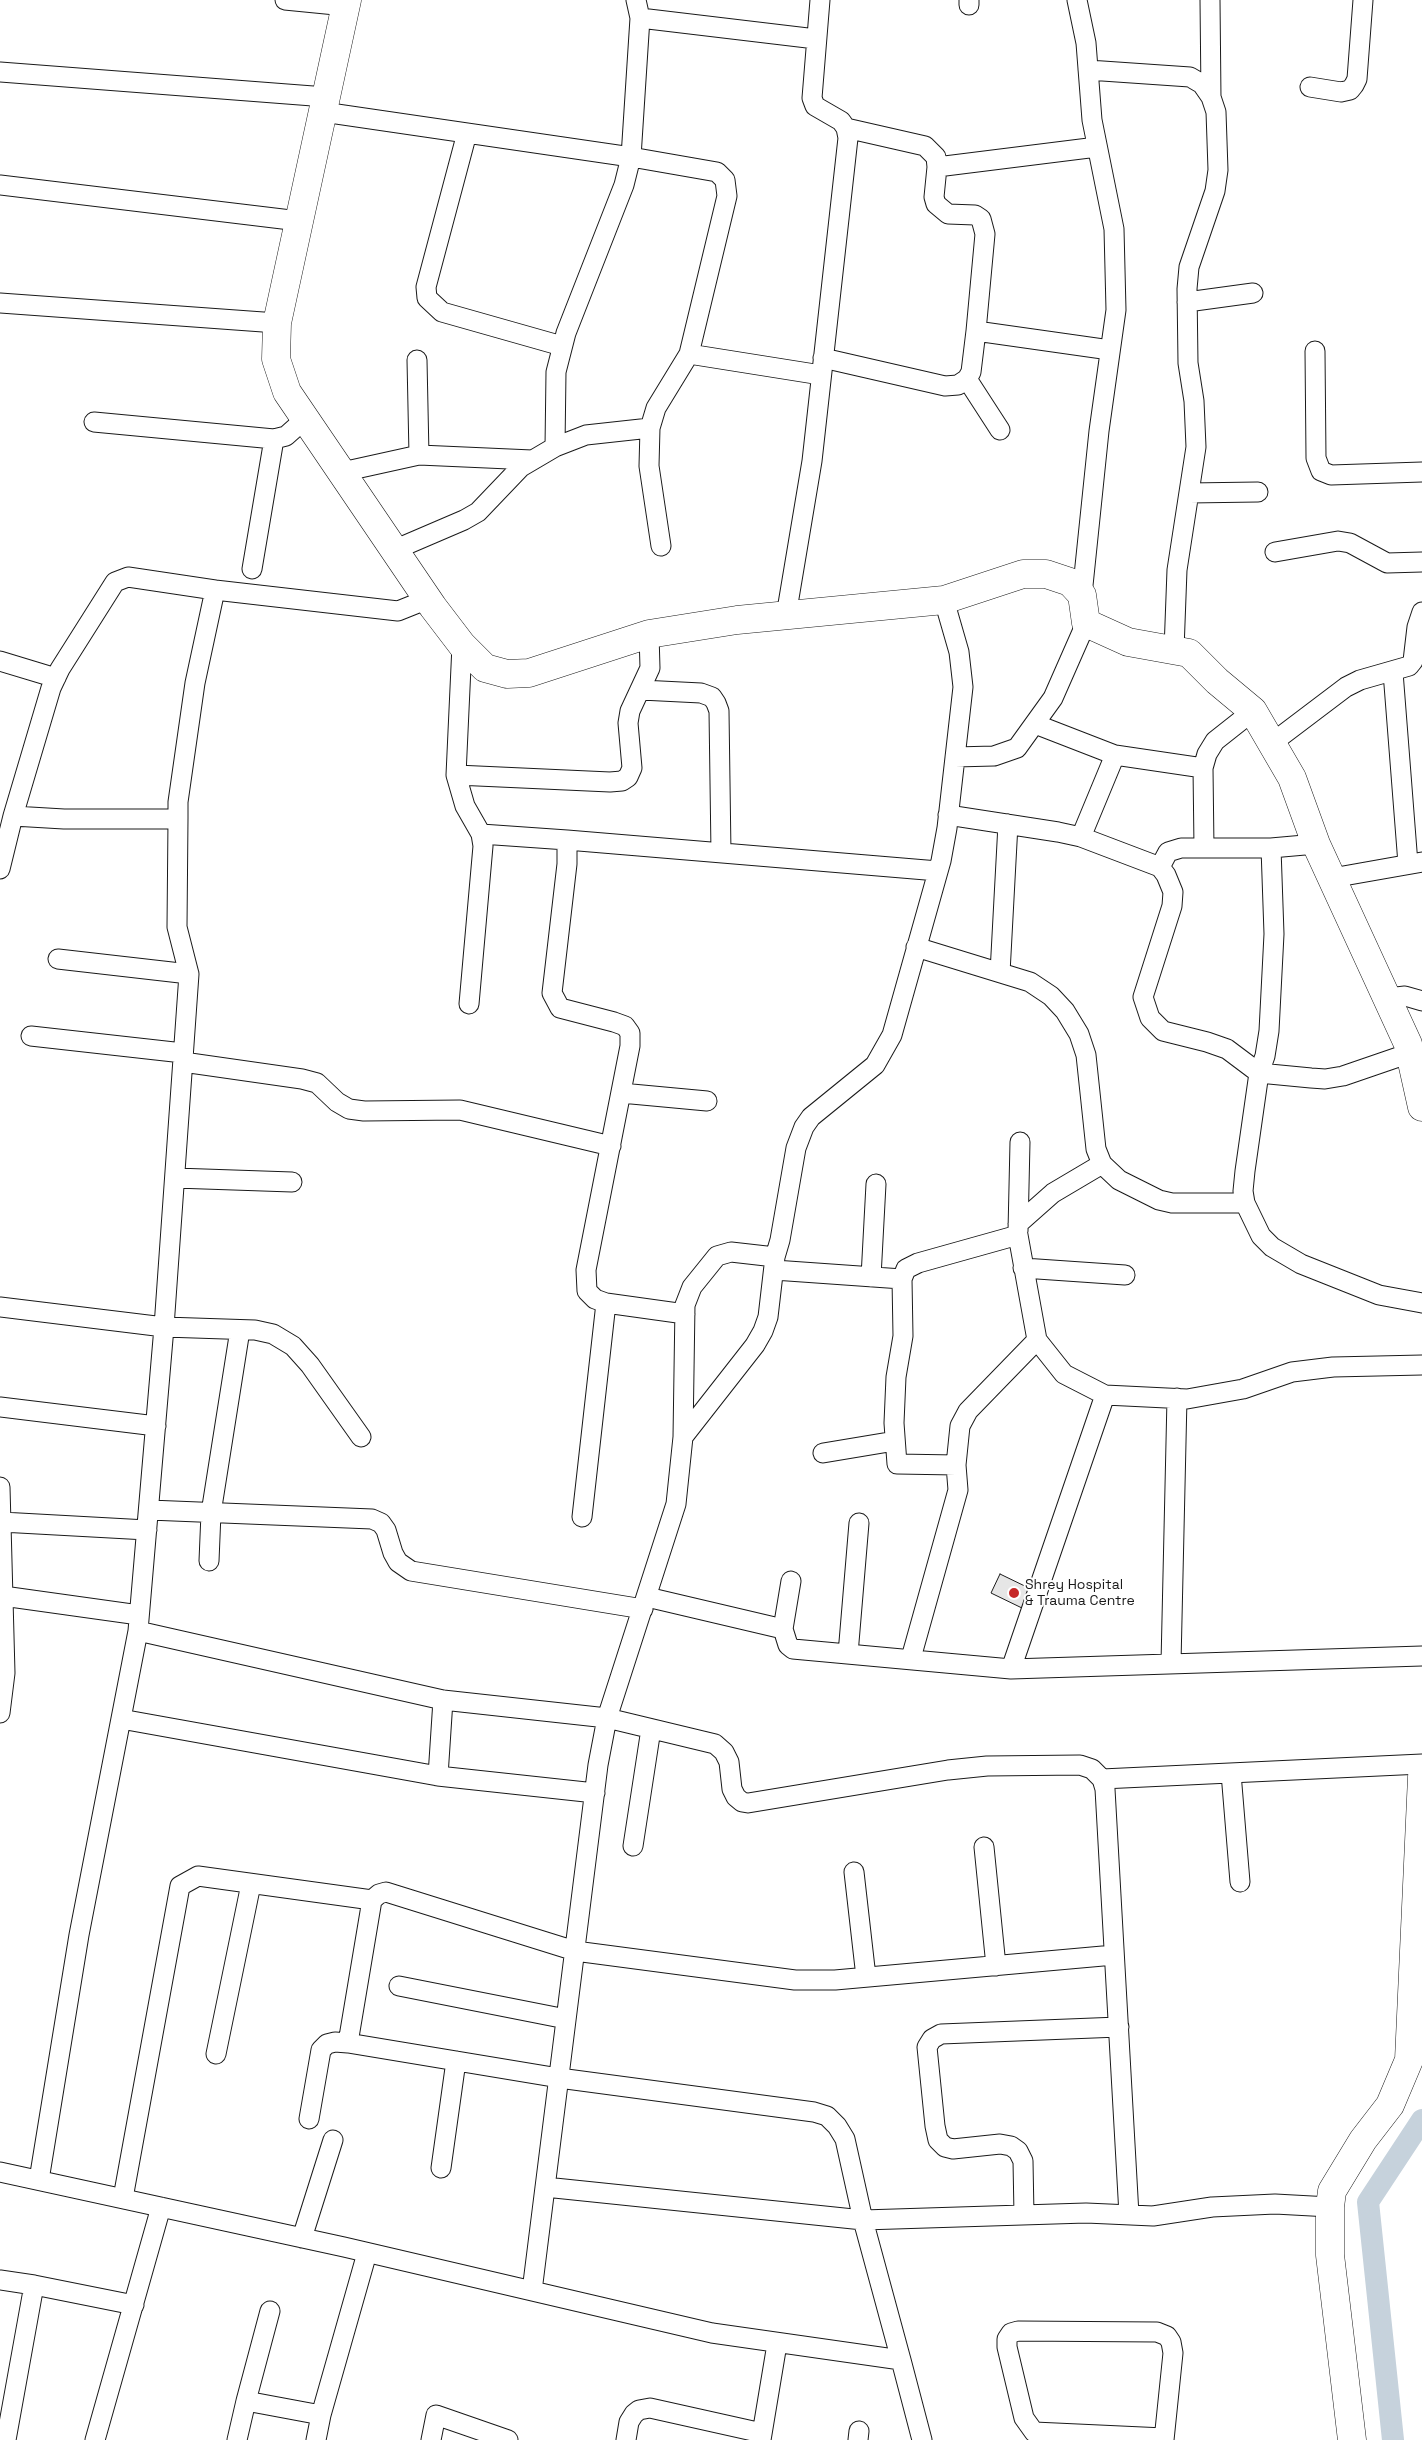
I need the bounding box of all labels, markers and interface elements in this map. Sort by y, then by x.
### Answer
place label: Shrey Hospital & Trauma Centre [1025,1577,1135,1610]
marker: Shrey Hospital & Trauma Centre [1007,1586,1021,1600]

